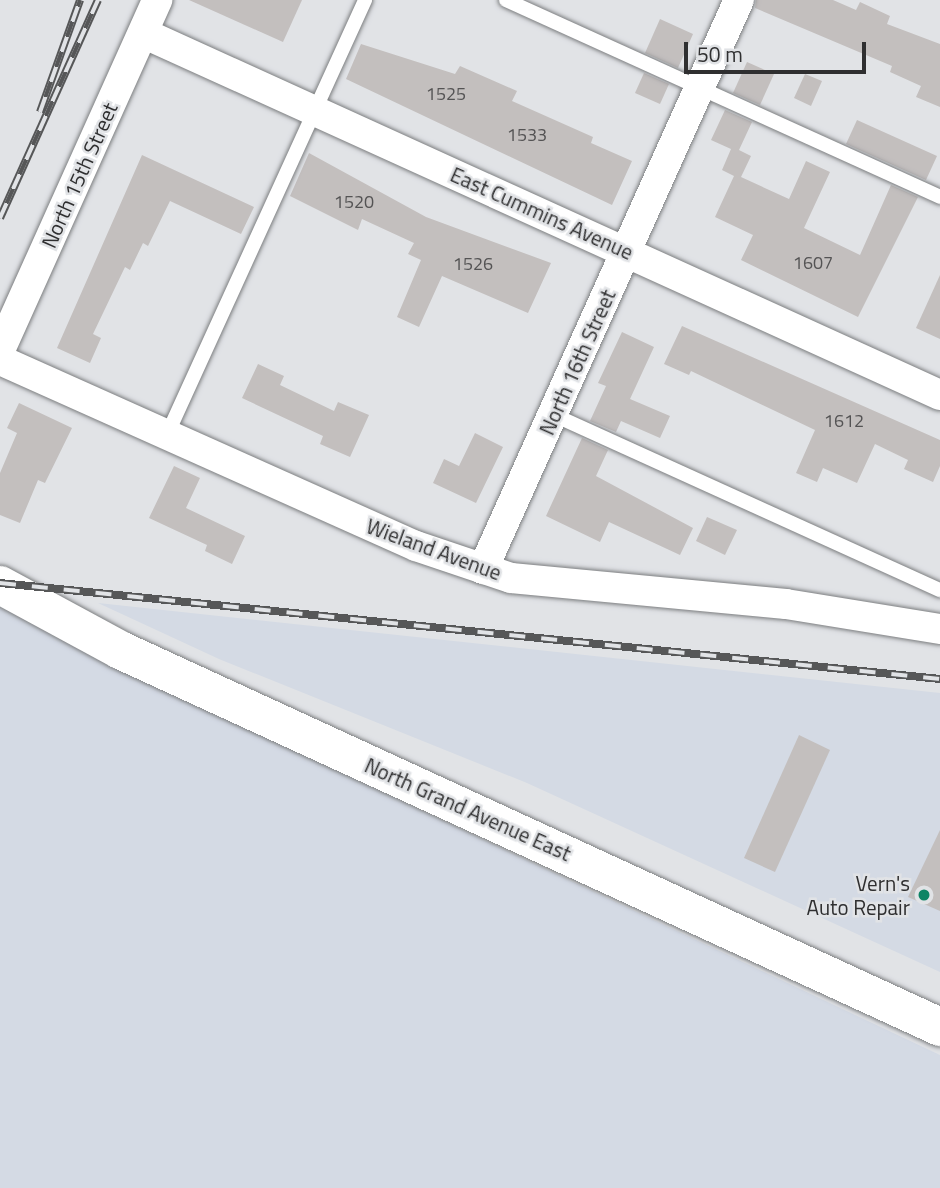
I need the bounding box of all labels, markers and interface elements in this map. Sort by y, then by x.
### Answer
scale bar [688,28,870,72]
text: 50 m [697,38,743,70]
house number: 1525 [426,83,466,105]
street label: North 15th Street [36,98,122,252]
house number: 1533 [507,124,547,146]
street label: East Cummins Avenue [447,161,637,265]
house number: 1520 [334,191,374,213]
house number: 1607 [793,252,833,274]
house number: 1526 [453,253,493,275]
street label: North 16th Street [534,285,620,439]
house number: 1612 [824,410,864,432]
street label: Wieland Avenue [363,513,505,585]
street label: North Grand Avenue East [361,752,575,866]
place label: Vern's Auto Repair [806,870,910,920]
marker: Vern's Auto Repair [916,887,932,903]

